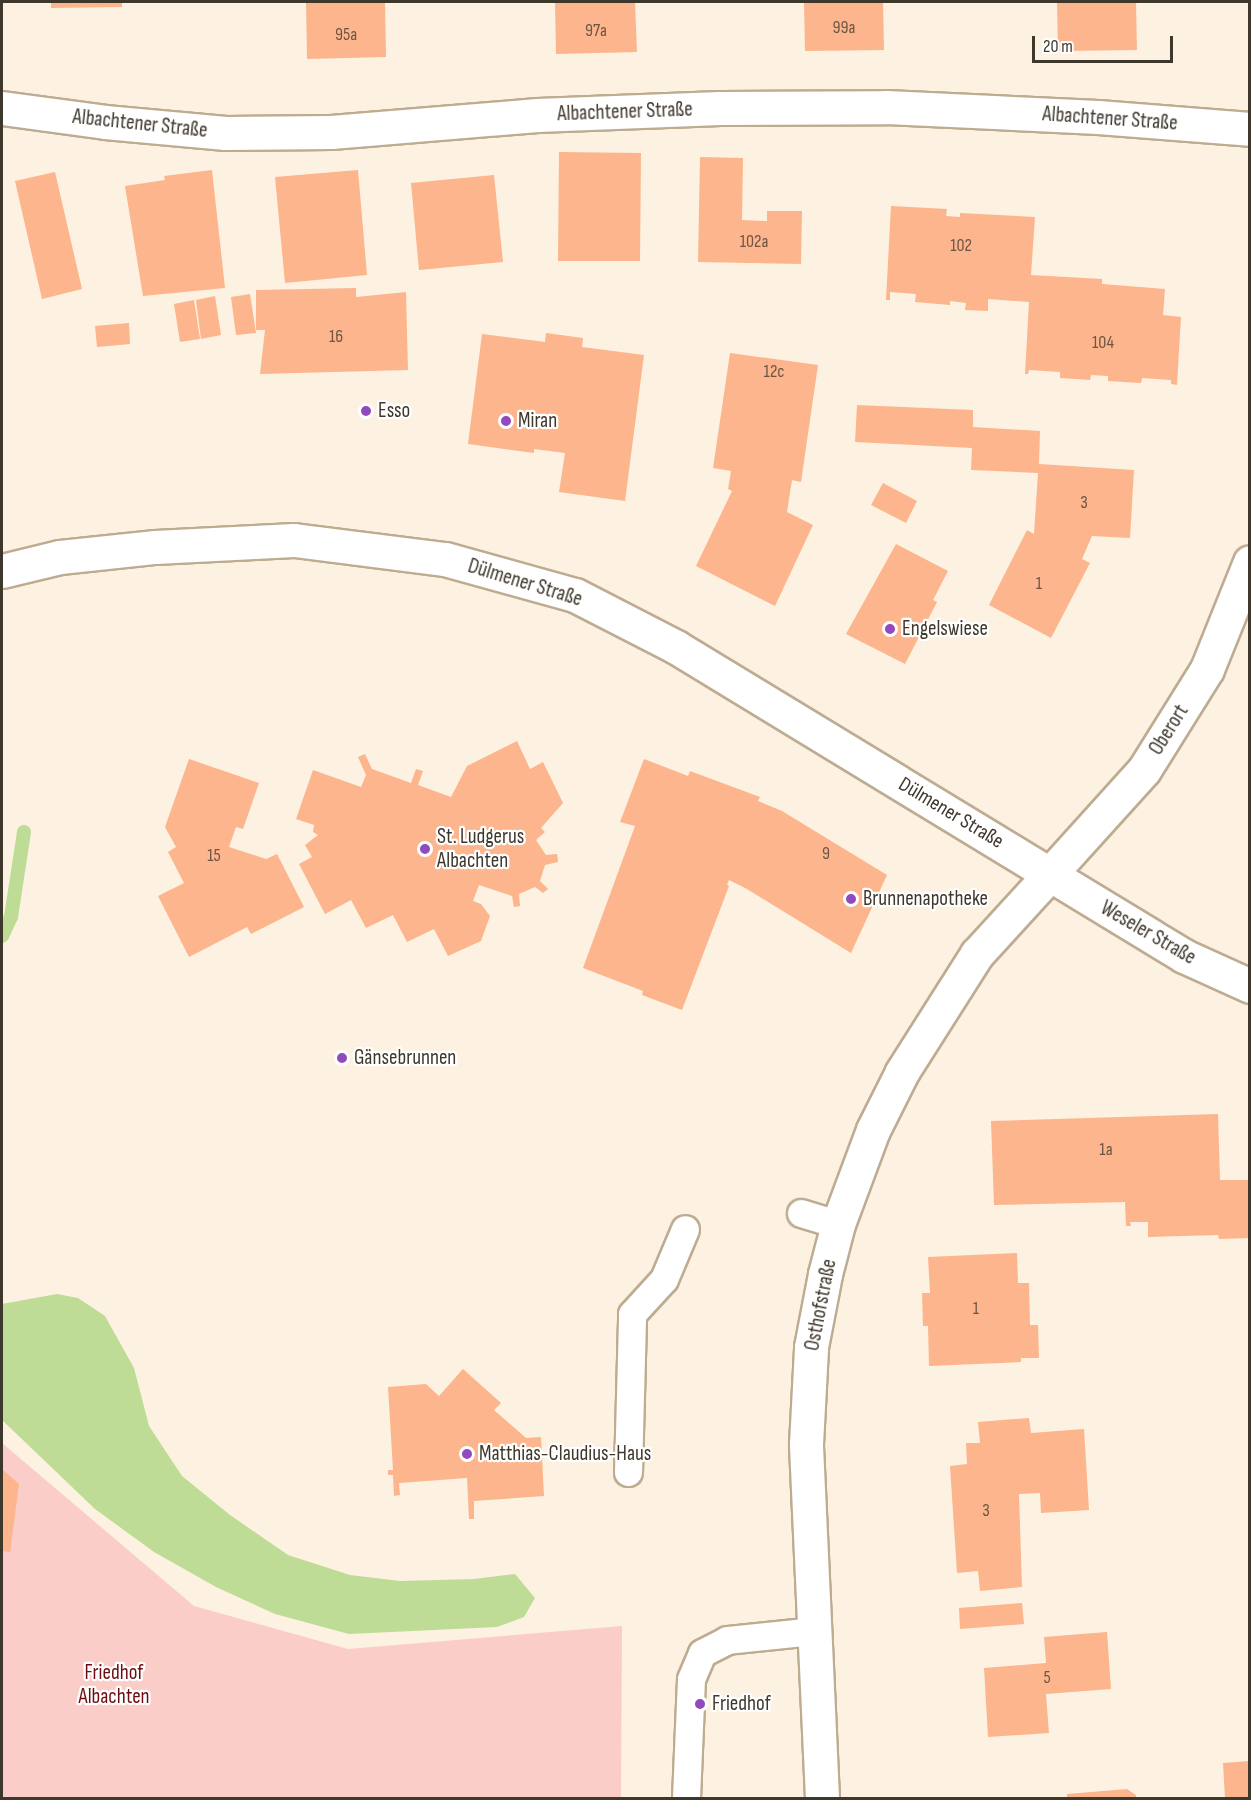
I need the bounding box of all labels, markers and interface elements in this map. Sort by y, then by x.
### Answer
house number: 99a [833,17,855,39]
house number: 97a [585,20,607,42]
house number: 95a [335,24,357,46]
scale bar [1035,24,1176,62]
text: 20 m [1043,36,1073,57]
street label: Albachtener Straße [557,97,693,127]
street label: Albachtener Straße [1042,102,1178,136]
street label: Albachtener Straße [71,104,209,144]
house number: 102a [740,231,768,253]
house number: 102 [950,235,972,257]
house number: 16 [329,326,343,348]
house number: 104 [1092,332,1114,354]
house number: 12c [763,361,785,383]
place label: Esso [378,398,410,424]
marker: Esso [359,404,373,418]
place label: Miran [518,408,557,434]
marker: Miran [499,414,513,428]
house number: 3 [1080,492,1088,514]
street label: Dülmener Straße [465,554,585,612]
house number: 1 [1036,573,1042,595]
place label: Engelswiese [902,616,988,642]
marker: Engelswiese [883,622,897,636]
street label: Oberort [1144,700,1194,760]
street label: Dülmener Straße [894,772,1008,854]
place label: St. Ludgerus Albachten [437,824,524,874]
marker: St. Ludgerus Albachten [418,842,432,856]
house number: 9 [822,843,830,865]
house number: 15 [207,845,221,867]
place label: Brunnenapotheke [863,886,988,912]
marker: Brunnenapotheke [844,892,858,906]
street label: Weseler Straße [1096,896,1200,970]
place label: Gänsebrunnen [354,1045,456,1071]
marker: Gänsebrunnen [335,1051,349,1065]
house number: 1a [1099,1139,1113,1161]
street label: Osthofstraße [800,1257,842,1353]
house number: 1 [973,1298,979,1320]
place label: Matthias-Claudius-Haus [479,1441,651,1467]
marker: Matthias-Claudius-Haus [460,1447,474,1461]
house number: 3 [982,1500,990,1522]
park label: Friedhof Albachten [78,1660,150,1710]
house number: 5 [1043,1667,1051,1689]
place label: Friedhof [712,1691,771,1717]
marker: Friedhof [693,1697,707,1711]

